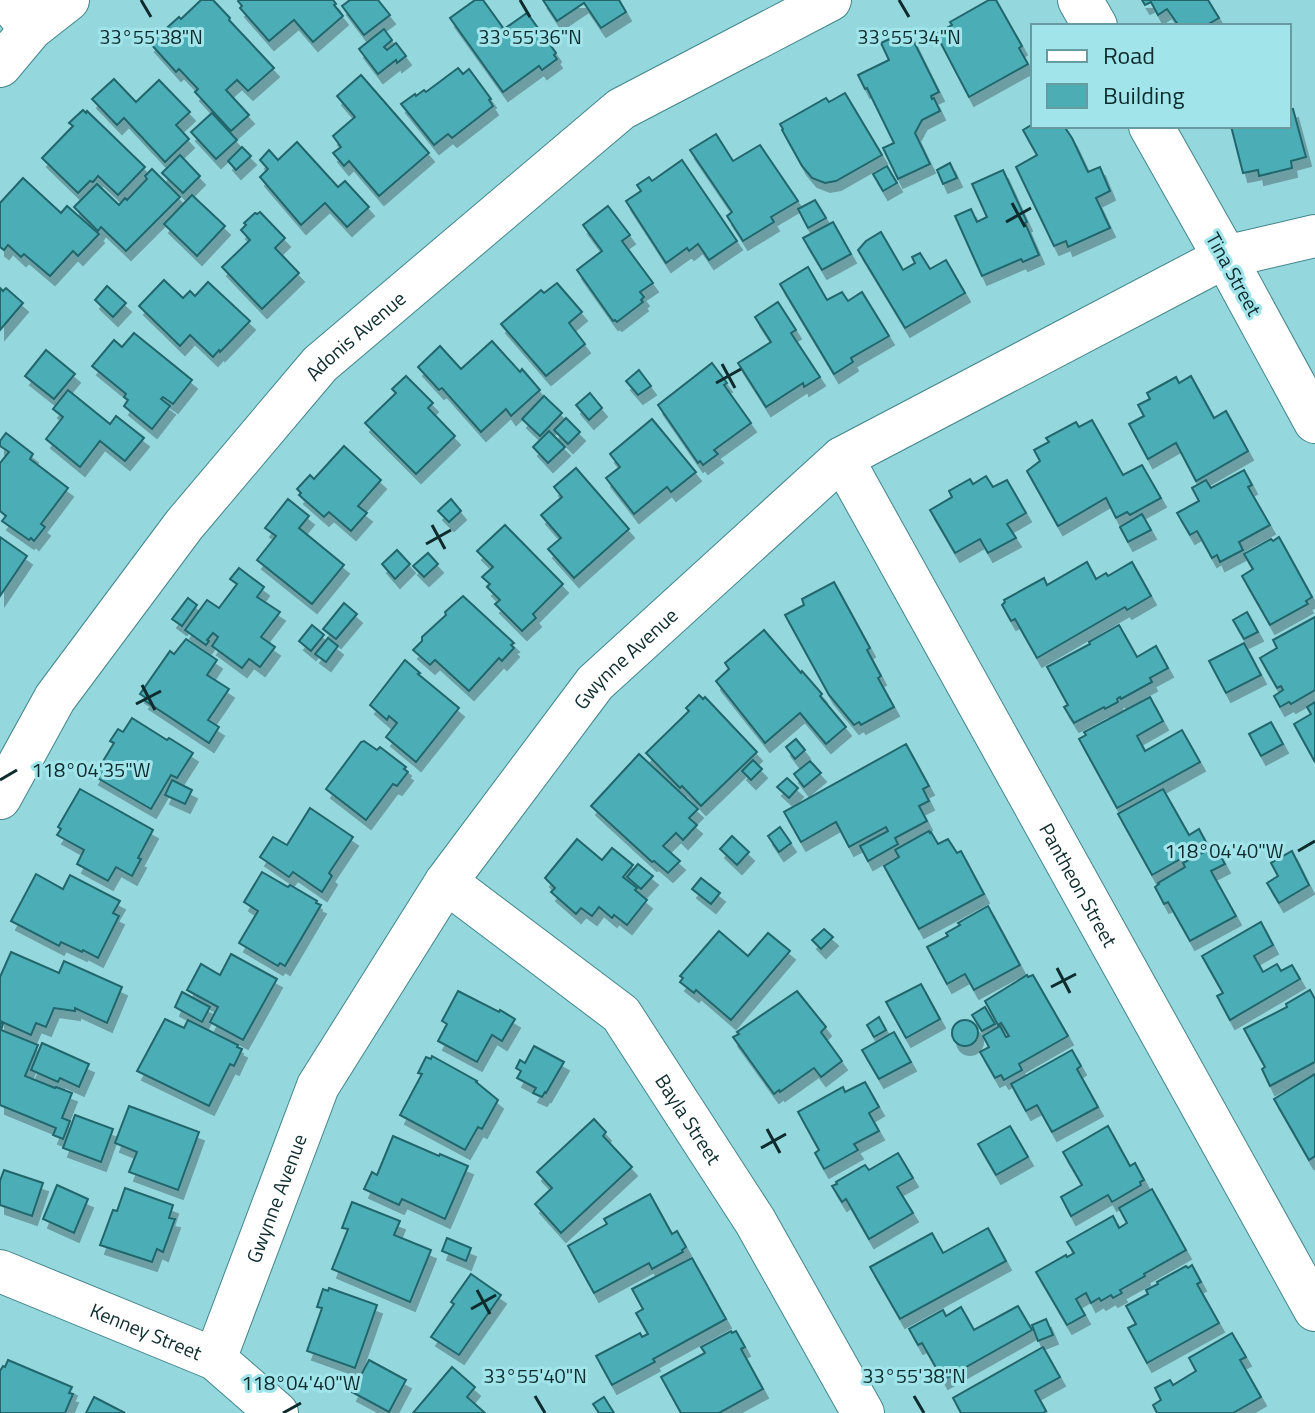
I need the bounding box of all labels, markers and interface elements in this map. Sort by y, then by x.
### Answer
text: 33°55'38"N [99,21,203,52]
text: 33°55'36"N [478,21,582,52]
text: 33°55'34"N [857,21,961,52]
legend [1031,24,1291,128]
text: Road [1103,37,1155,73]
text: Building [1103,77,1185,113]
street label: Tina Street [1198,226,1270,322]
street label: Adonis Avenue [297,283,412,387]
street label: Gwynne Avenue [565,600,684,716]
text: 118°04'35"W [32,754,151,785]
street label: Pantheon Street [1032,817,1126,952]
text: 118°04'40"W [1165,835,1284,866]
street label: Bayla Street [648,1067,730,1170]
street label: Gwynne Avenue [237,1129,314,1267]
street label: Kenney Street [86,1294,207,1368]
text: 33°55'40"N [483,1360,587,1391]
text: 33°55'38"N [862,1360,966,1391]
text: 118°04'40"W [242,1367,361,1398]

